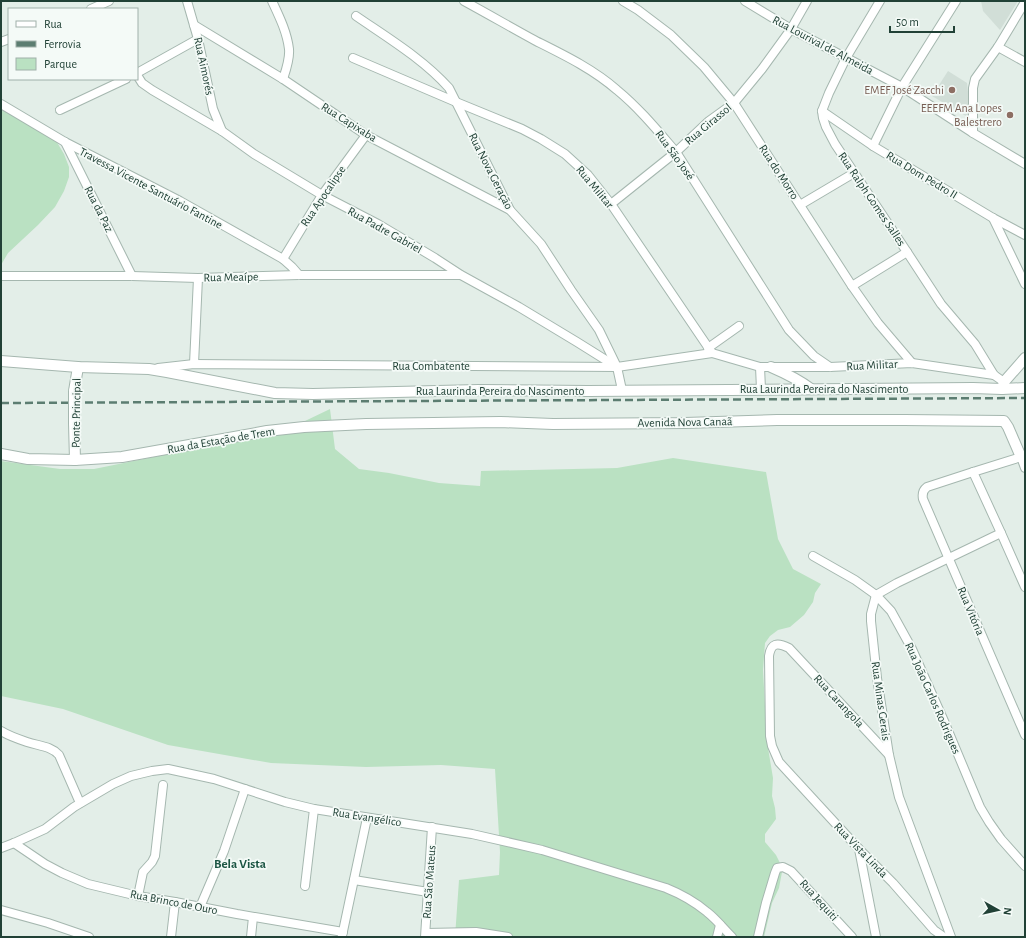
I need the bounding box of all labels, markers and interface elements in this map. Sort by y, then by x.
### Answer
legend [8,8,138,80]
scale bar [890,8,954,34]
street label: Rua Lourival de Almeida [771,13,876,77]
text: 50 m [896,16,919,28]
text: Rua [44,18,63,30]
street label: Rua Aimorés [192,36,216,96]
text: Ferrovia [44,38,82,50]
text: Parque [44,58,77,70]
place label: EMEF José Zacchi [864,84,944,96]
marker: EMEF José Zacchi [947,85,957,95]
street label: Rua Capixaba [319,100,379,144]
street label: Rua Girassol [682,101,734,147]
place label: EEEFM Ana Lopes Balestrero [921,102,1002,128]
marker: EEEFM Ana Lopes Balestrero [1005,110,1015,120]
street label: Rua São José [653,128,697,182]
street label: Rua Nova Geração [467,131,515,211]
street label: Rua do Morro [757,142,801,202]
street label: Travessa Vicente Santuário Fantine [77,145,225,231]
street label: Rua Dom Pedro II [884,149,960,201]
street label: Rua Ralph Gomes Salles [836,150,908,248]
street label: Rua Apocalipse [298,163,348,229]
street label: Rua Militar [574,163,616,211]
street label: Rua da Paz [82,184,116,234]
street label: Rua Padre Gabriel [346,205,424,255]
street label: Rua Meaípe [203,271,259,283]
street label: Rua Militar [846,358,898,372]
street label: Rua Combatente [392,360,470,372]
street label: Ponte Principal [69,378,83,448]
street label: Rua Laurinda Pereira do Nascimento [740,383,908,395]
street label: Rua Laurinda Pereira do Nascimento [416,385,584,397]
street label: Avenida Nova Canaã [637,415,733,429]
street label: Rua da Estação de Trem [166,425,276,455]
street label: Rua Vitória [955,585,987,637]
street label: Rua João Carlos Rodrigues [903,640,963,756]
street label: Rua Minas Gerais [870,661,892,741]
street label: Rua Carangola [812,672,867,730]
street label: Rua Evangélico [332,806,402,828]
street label: Rua Vista Linda [832,820,890,880]
street label: Rua São Mateus [420,845,438,919]
district label: Bela Vista [214,858,266,871]
street label: Rua Jequiti [797,877,841,923]
street label: Rua Brinco de Ouro [129,888,219,916]
north arrow [978,890,1018,930]
text: N [1001,907,1013,916]

